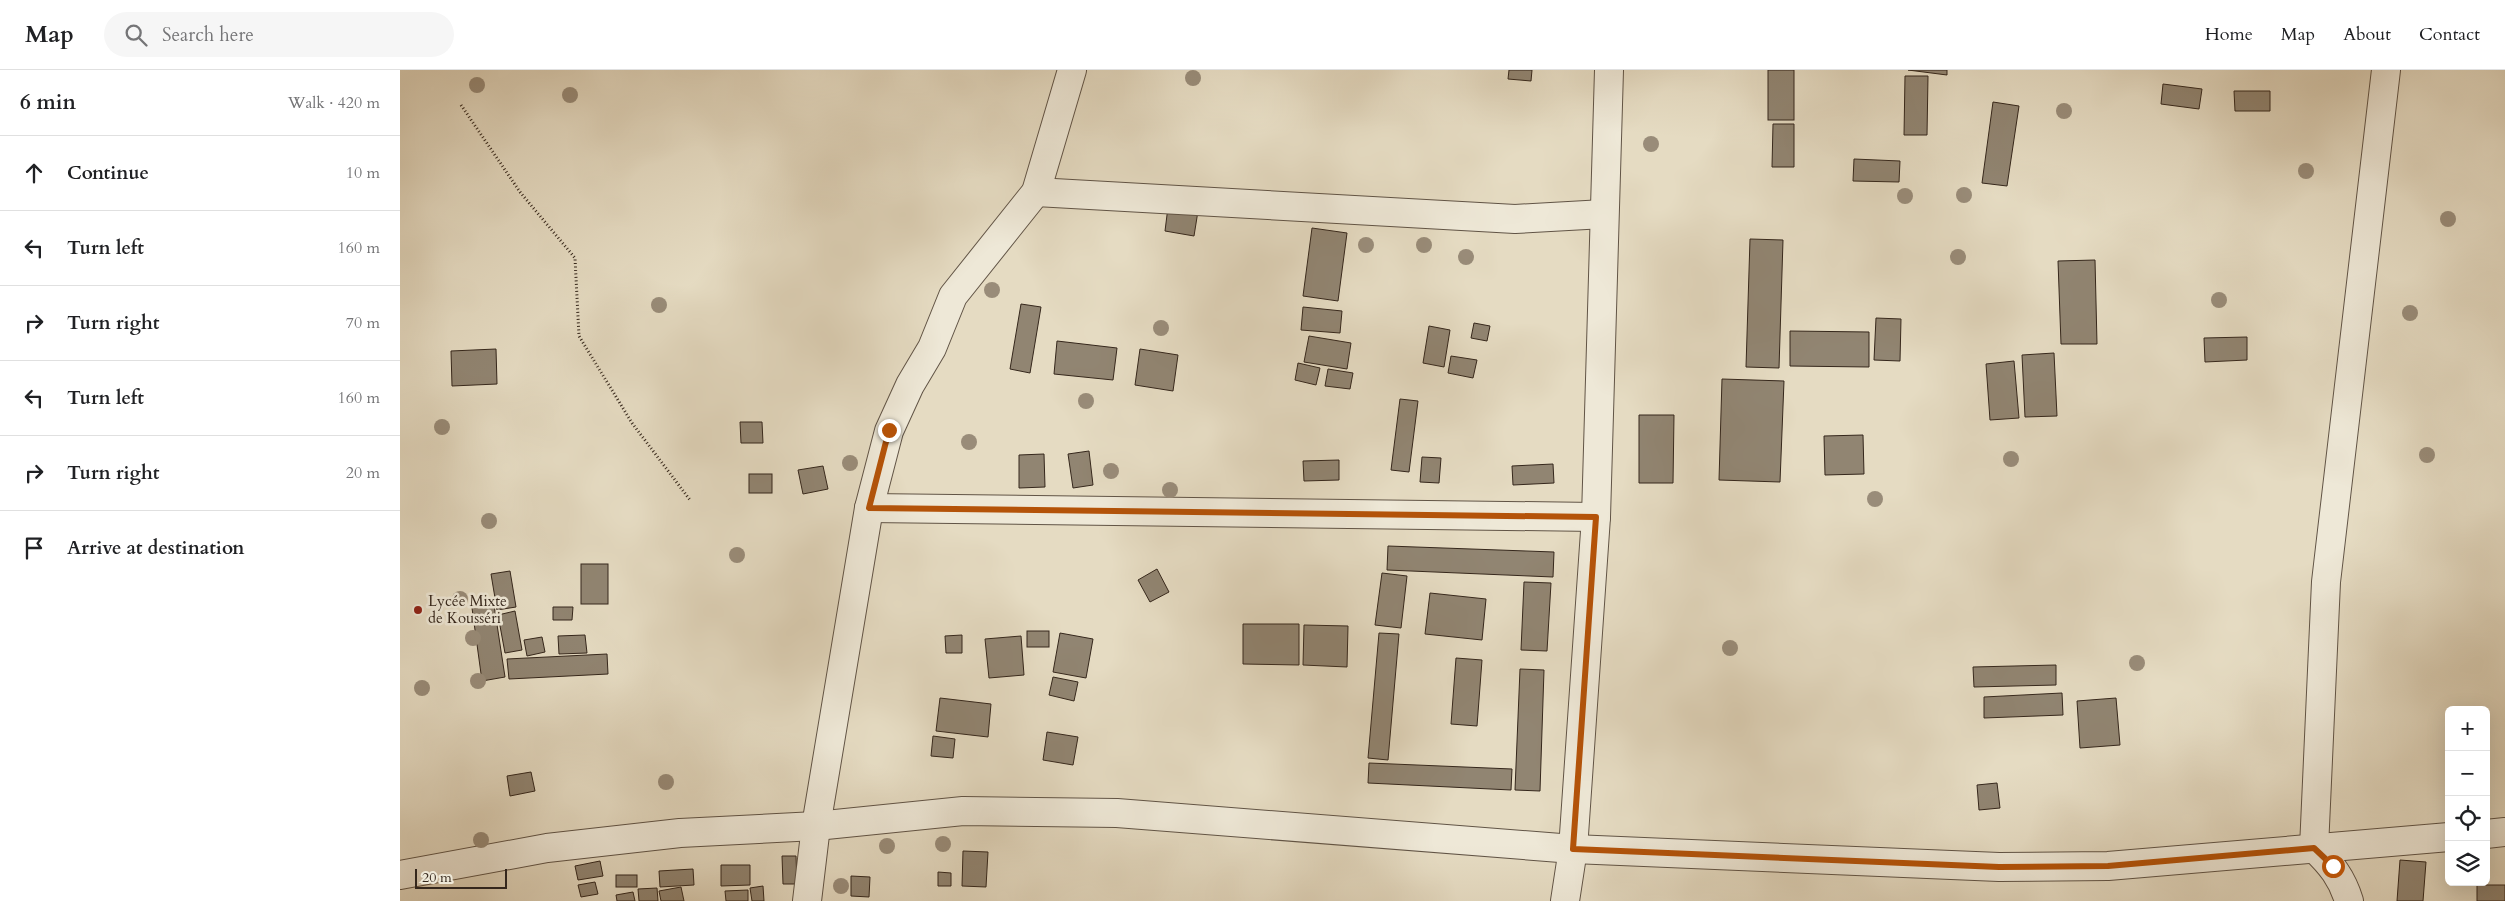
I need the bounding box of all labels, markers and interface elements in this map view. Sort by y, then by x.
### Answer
search box [104,12,454,57]
text: Map [25,18,74,51]
icon: search [122,21,150,49]
text: Search here [162,22,254,48]
text: Home [2205,22,2253,47]
text: Map [2281,22,2315,47]
text: About [2343,22,2391,47]
text: Contact [2419,22,2480,47]
text: 6 min [20,88,76,117]
text: Walk · 420 m [288,92,380,114]
icon: ahead [20,159,48,187]
text: Continue [67,160,149,186]
text: 10 m [346,162,380,184]
icon: left [20,234,48,262]
text: Turn left [67,235,144,261]
text: 160 m [338,237,380,259]
icon: right [20,309,48,337]
text: Turn right [67,310,159,336]
text: 70 m [346,312,380,334]
icon: left [20,384,48,412]
text: Turn left [67,385,144,411]
text: 160 m [338,387,380,409]
route end [878,419,901,442]
icon: right [20,459,48,487]
text: Turn right [67,460,159,486]
text: 20 m [346,462,380,484]
icon: arrive [20,534,48,562]
text: Arrive at destination [67,535,244,561]
place label: Lycée Mixte de Kousséri [428,591,507,628]
marker: Lycée Mixte de Kousséri [412,604,424,616]
map controls [2445,706,2490,886]
button: + [2445,706,2490,751]
button: − [2445,751,2490,796]
button: locate [2445,796,2490,841]
button: layers [2445,841,2490,886]
route start [2322,855,2345,878]
scale bar [415,866,508,889]
text: 20 m [422,868,452,887]

